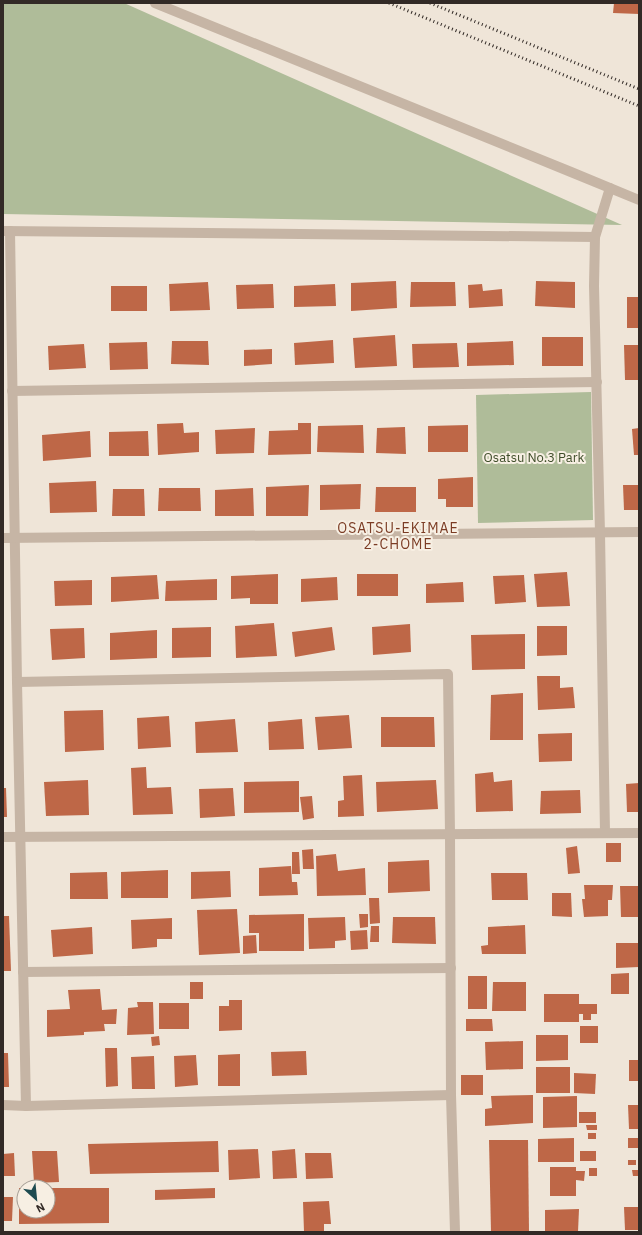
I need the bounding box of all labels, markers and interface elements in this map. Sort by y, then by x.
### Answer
park label: Osatsu No.3 Park [484,449,585,466]
district label: OSATSU-EKIMAE 2-CHOME [337,519,459,553]
north arrow [16,1179,56,1219]
text: N [34,1200,47,1216]

